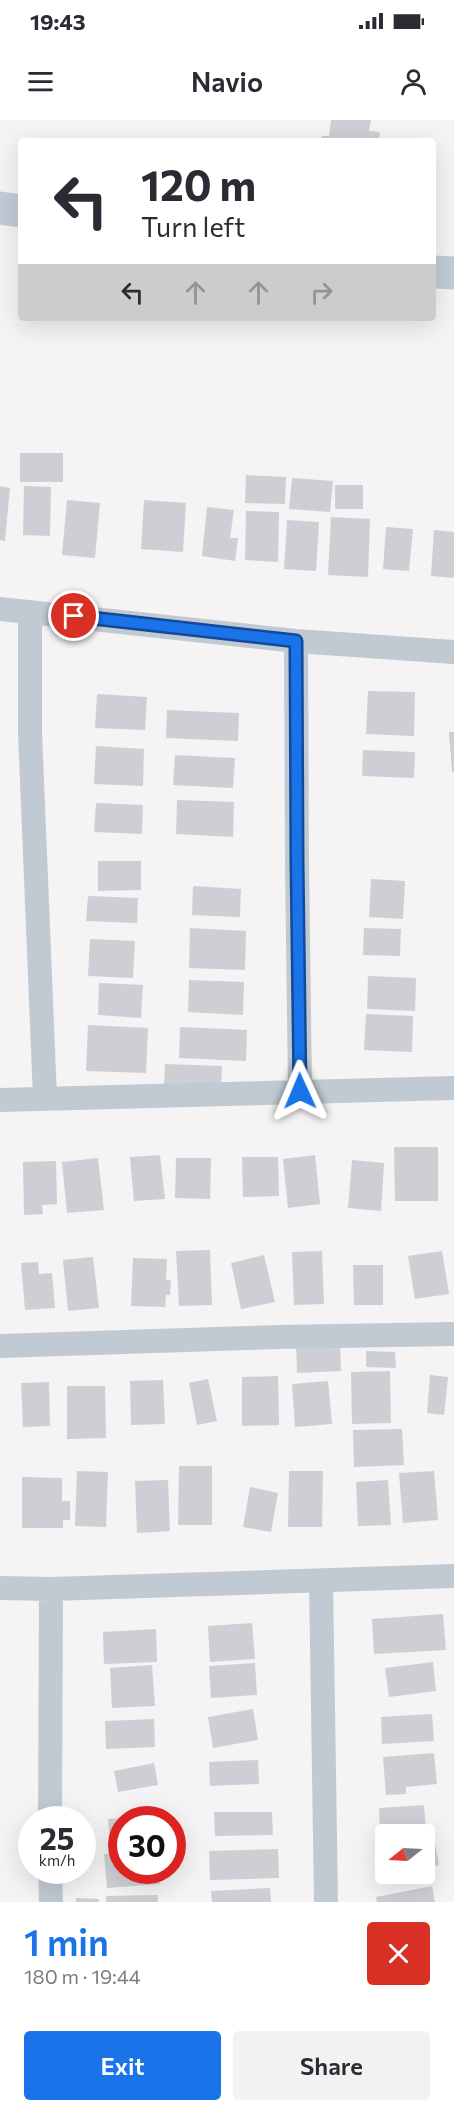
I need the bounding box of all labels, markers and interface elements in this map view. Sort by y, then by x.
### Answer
text: 19:43 [30,8,86,35]
icon: menu [24,65,57,98]
text: Navio [191,65,263,98]
icon: person [397,65,430,98]
text: 120 m [141,158,256,210]
icon: left [42,162,120,240]
text: Turn left [141,210,245,243]
icon: left [116,276,149,309]
icon: ahead [179,276,212,309]
icon: ahead [242,276,275,309]
icon: right [305,276,338,309]
pin [48,590,99,641]
icon: arrive [57,599,90,632]
position arrow [268,1059,332,1123]
speed limit sign: 30 [108,1806,186,1884]
text: 25 [40,1819,74,1856]
north arrow [375,1824,435,1884]
map controls [375,1824,435,1884]
text: km/h [39,1851,75,1869]
text: 1 min [24,1919,109,1963]
button: close [367,1922,430,1985]
text: 180 m · 19:44 [24,1964,141,1988]
button: Exit [24,2031,221,2100]
button: Share [233,2031,430,2100]

